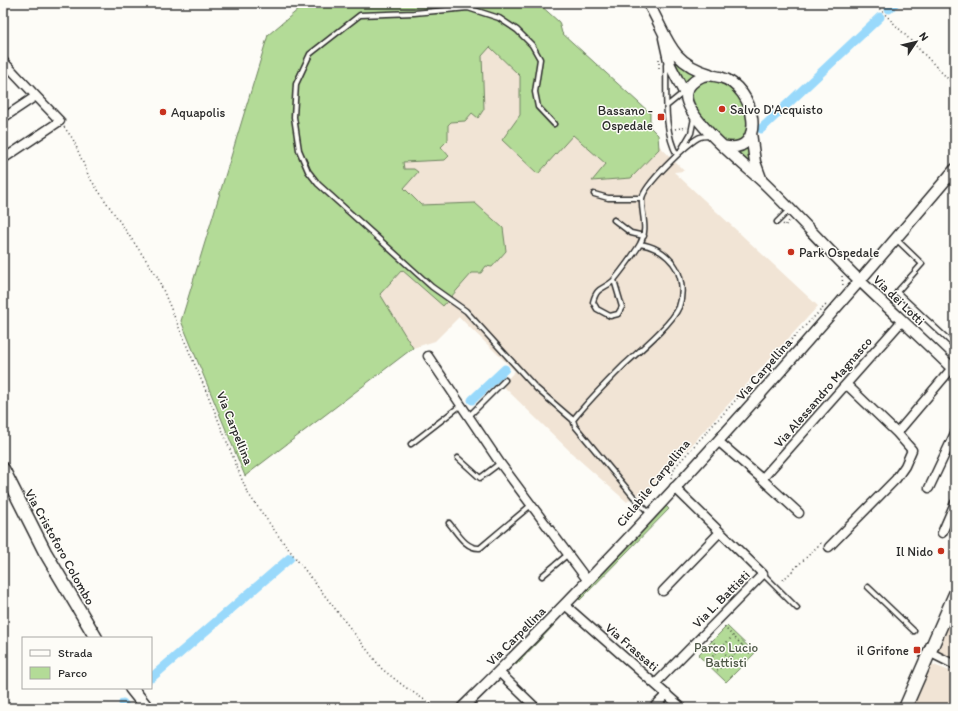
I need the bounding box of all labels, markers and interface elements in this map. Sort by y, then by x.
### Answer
north arrow [896,22,936,62]
text: N [916,30,931,43]
place label: Salvo D'Acquisto [730,102,823,117]
place label: Bassano - Ospedale [598,103,653,133]
marker: Salvo D'Acquisto [717,104,727,114]
place label: Aquapolis [171,105,226,120]
marker: Aquapolis [158,107,168,117]
marker: Bassano - Ospedale [656,112,666,122]
place label: Park Ospedale [799,245,879,260]
marker: Park Ospedale [786,247,796,257]
street label: Via dei Lotti [870,272,928,328]
street label: Via Alessandro Magnasco [771,333,875,450]
street label: Via Carpellina [733,335,795,403]
street label: Via Carpellina [214,389,257,467]
street label: Ciclabile Carpellina [613,436,693,530]
street label: Via Cristoforo Colombo [22,487,98,608]
place label: Il Nido [896,544,933,559]
marker: Il Nido [936,546,946,556]
street label: Via L. Battisti [689,567,753,631]
street label: Via Carpellina [483,603,549,669]
street label: Via Frassati [602,620,662,674]
legend [22,637,152,689]
park label: Parco Lucio Battisti [694,640,758,670]
place label: il Grifone [857,643,909,658]
marker: il Grifone [912,645,922,655]
text: Strada [58,646,93,660]
text: Parco [58,666,87,680]

